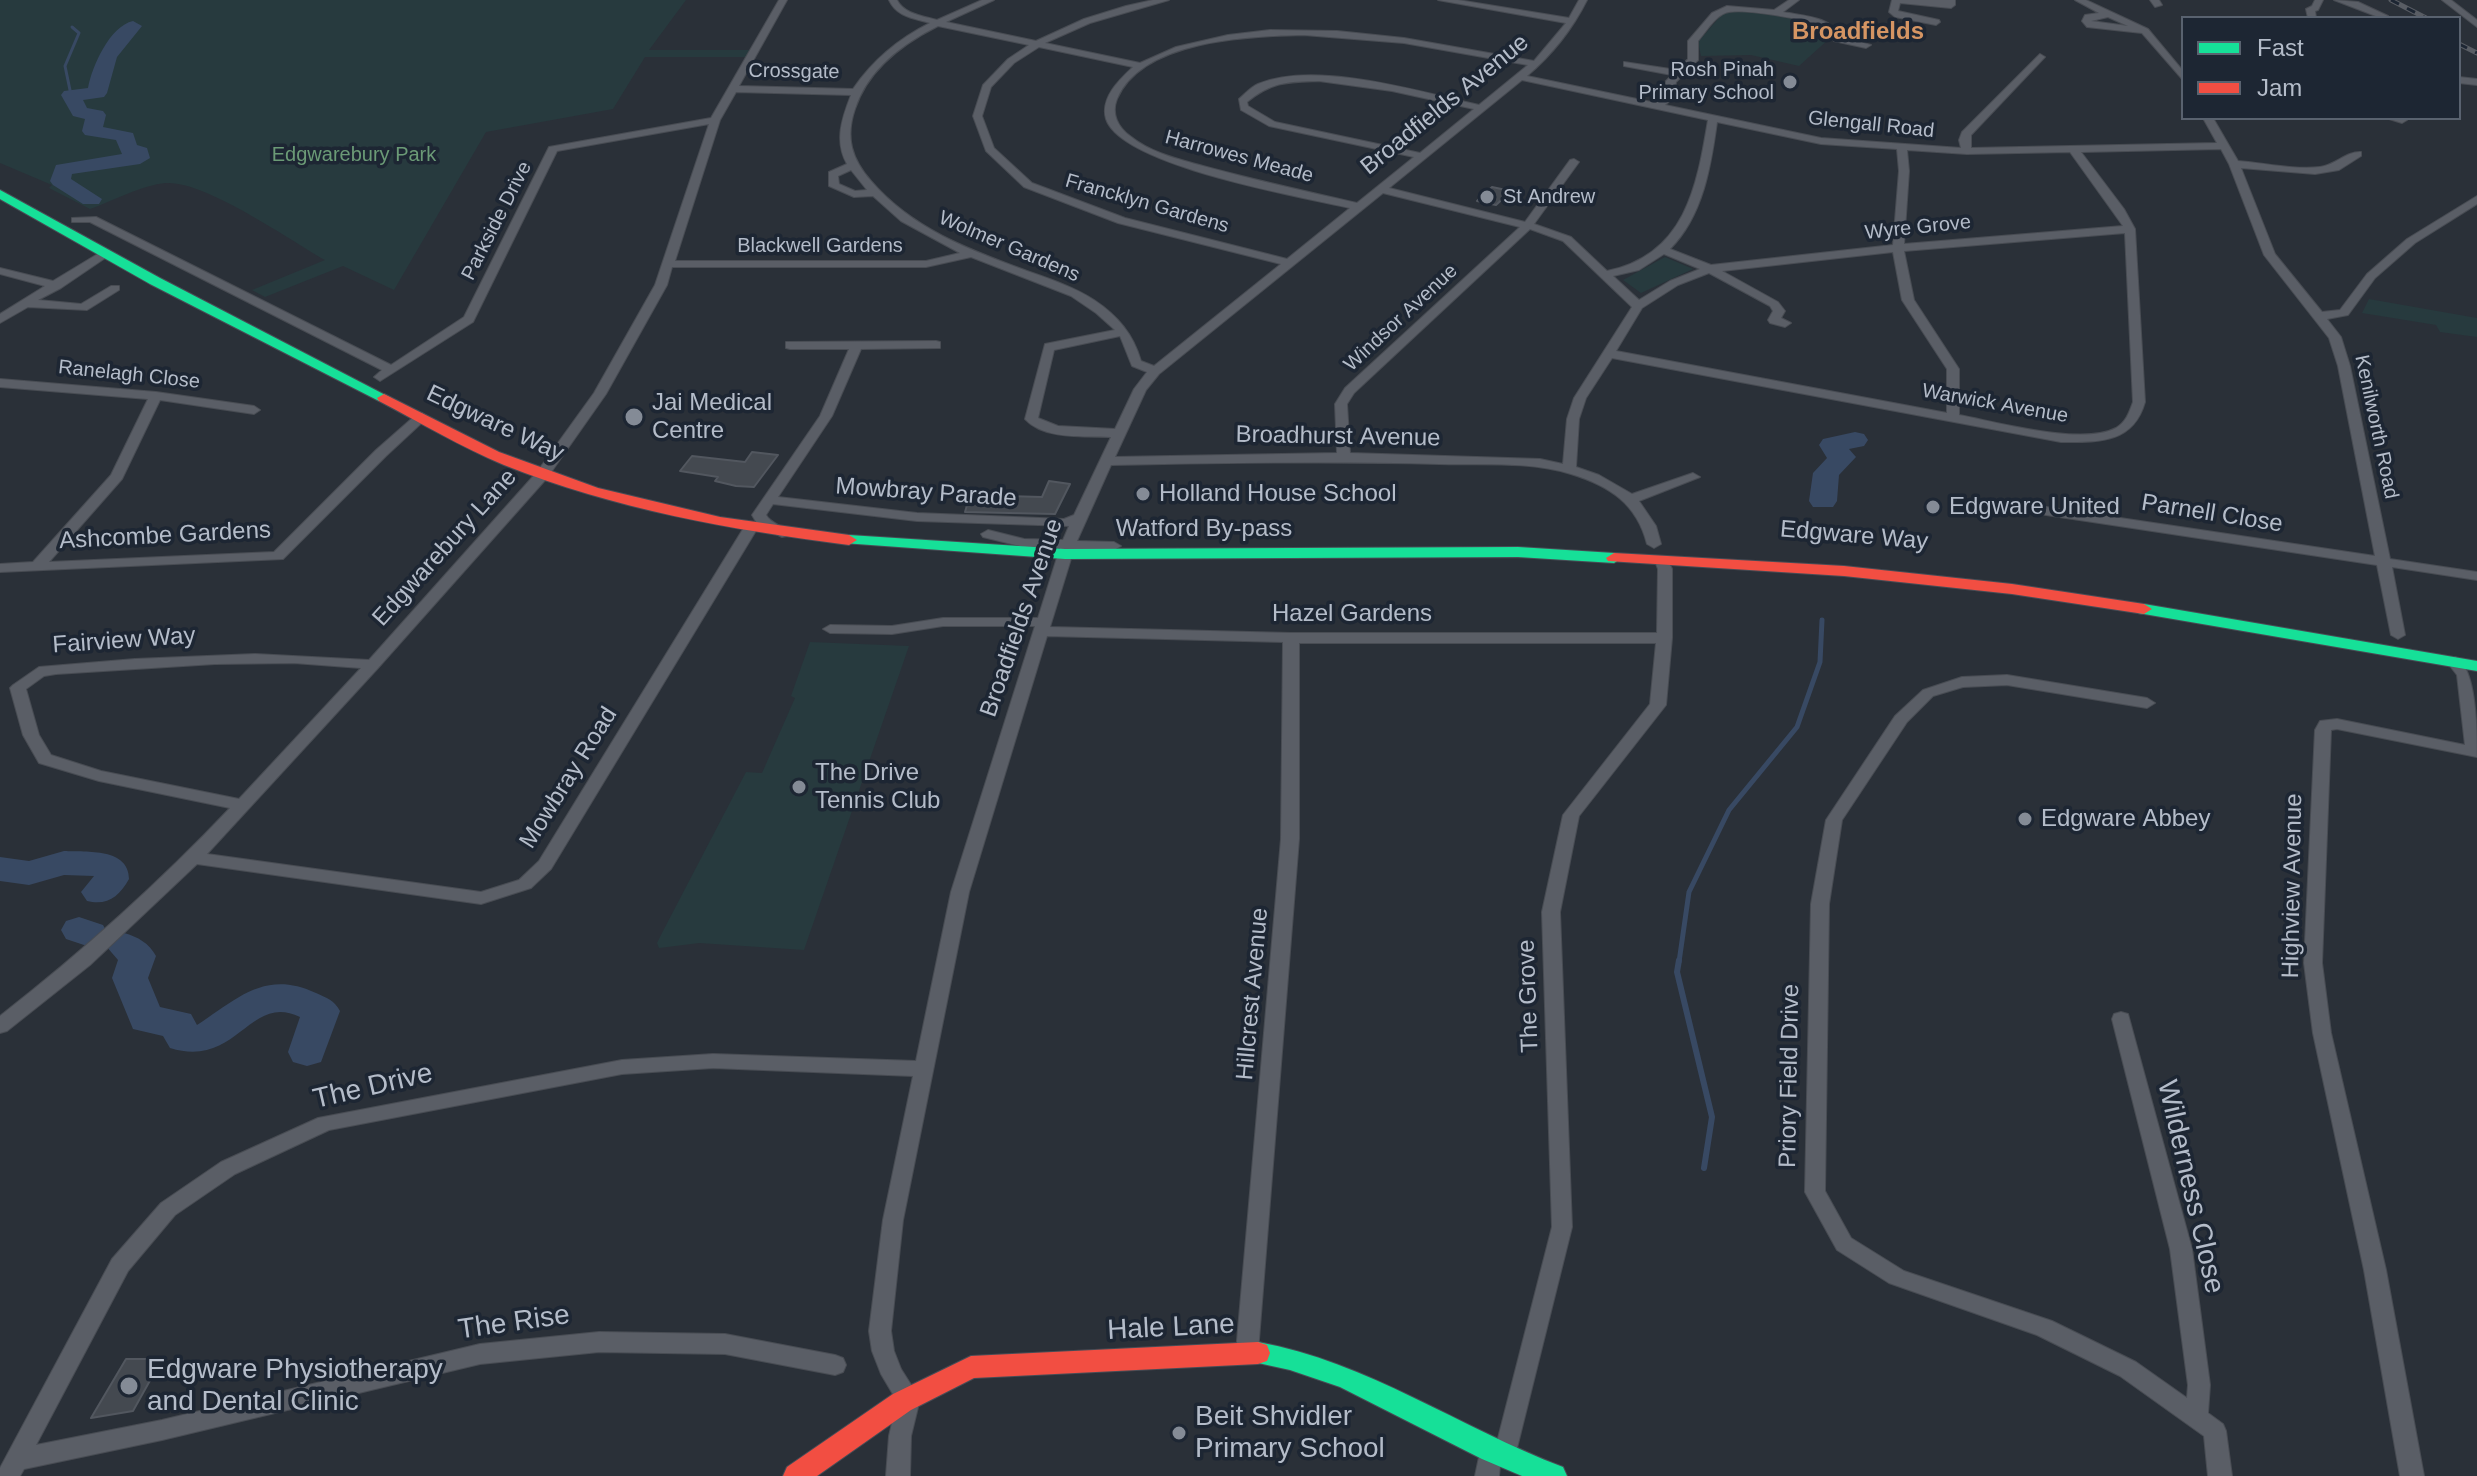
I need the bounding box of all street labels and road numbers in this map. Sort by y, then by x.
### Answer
street label: Broadfields Avenue [1355,28,1535,182]
street label: Crossgate [748,59,840,85]
street label: Glengall Road [1807,106,1935,144]
street label: Harrowes Meade [1162,126,1316,188]
street label: Parkside Drive [457,158,537,284]
street label: Francklyn Gardens [1062,169,1232,239]
street label: Wolmer Gardens [935,206,1083,288]
street label: Wyre Grove [1864,210,1972,246]
street label: Blackwell Gardens [737,234,903,258]
street label: Windsor Avenue [1339,259,1463,377]
street label: Kenilworth Road [2349,353,2403,501]
street label: Ranelagh Close [57,356,201,394]
street label: Warwick Avenue [1920,379,2070,429]
street label: Edgware Way [422,380,568,468]
street label: Broadhurst Avenue [1235,421,1441,453]
street label: Edgwarebury Lane [367,464,523,632]
street label: Mowbray Parade [835,472,1017,514]
street label: Parnell Close [2139,489,2285,539]
street label: Broadfields Avenue [975,515,1069,721]
street label: Watford By-pass [1116,515,1292,543]
street label: Edgware Way [1779,515,1929,557]
street label: Ashcombe Gardens [58,516,272,556]
street label: Hazel Gardens [1272,600,1432,628]
street label: Fairview Way [52,622,196,660]
street label: Mowbray Road [514,702,624,854]
street label: Highview Avenue [2277,793,2309,979]
street label: Hillcrest Avenue [1231,907,1275,1081]
street label: The Grove [1513,939,1545,1053]
street label: Priory Field Drive [1774,984,1806,1168]
street label: The Drive [310,1057,436,1117]
street label: Wilderness Close [2149,1077,2231,1297]
street label: The Rise [456,1299,572,1347]
street label: Hale Lane [1106,1308,1236,1348]

